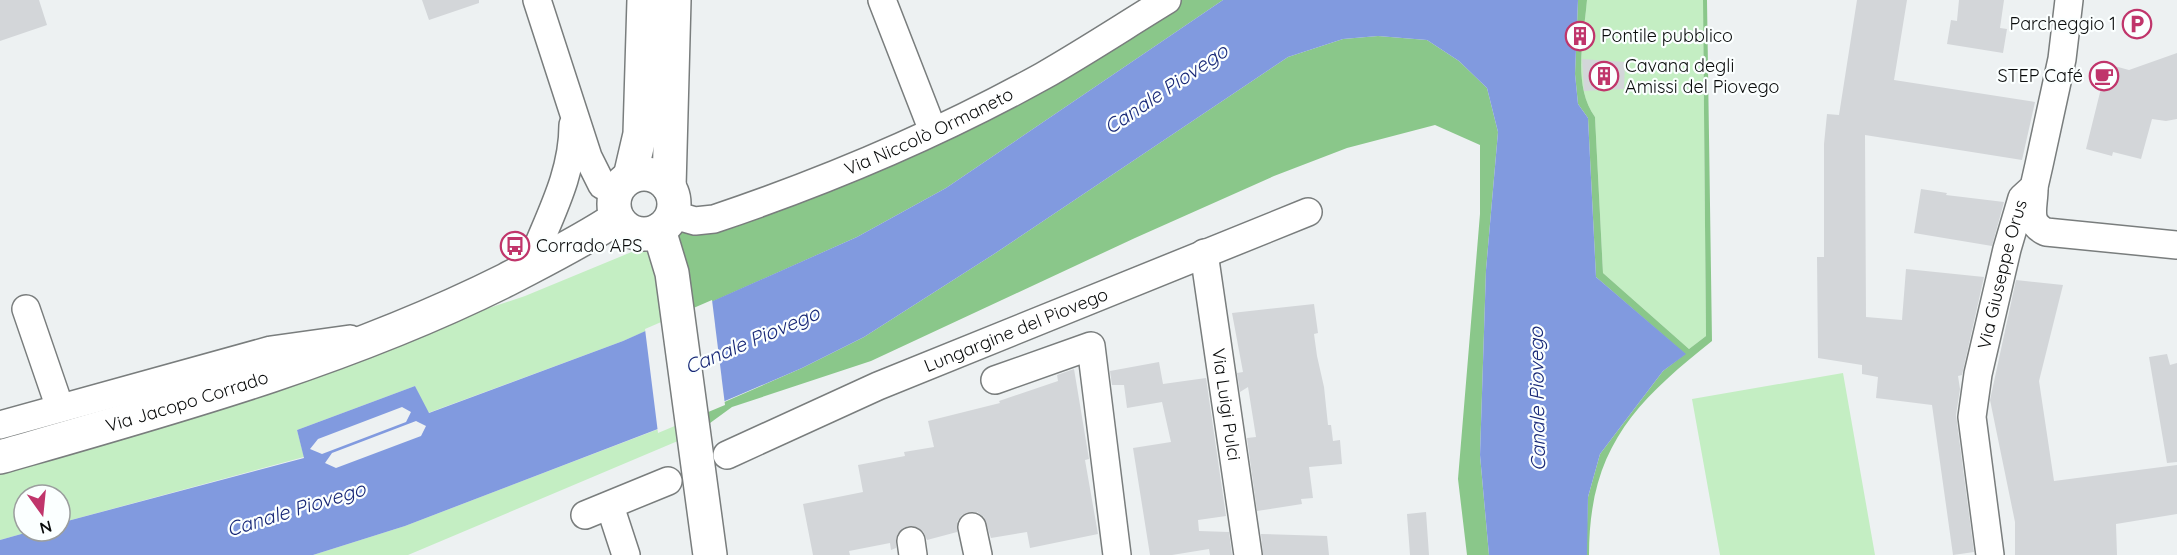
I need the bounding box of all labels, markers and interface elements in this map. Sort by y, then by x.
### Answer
parking icon: Parcheggio 1 [2121,8,2153,40]
place label: Parcheggio 1 [2010,12,2116,35]
building icon: Pontile pubblico [1564,20,1596,52]
place label: Pontile pubblico [1601,24,1733,47]
water label: Canale Piovego [1099,37,1233,139]
place label: Cavana degli Amissi del Piovego [1625,54,1779,98]
building icon: Cavana degli Amissi del Piovego [1588,60,1620,92]
cafe icon: STEP Café [2088,60,2120,92]
place label: STEP Café [1998,64,2083,87]
street label: Via Niccolò Ormaneto [841,82,1017,180]
street label: Via Giuseppe Orus [1972,197,2032,351]
bus stop icon: Corrado APS [499,230,531,262]
place label: Corrado APS [536,234,642,257]
street label: Lungargine del Piovego [921,282,1111,377]
water label: Canale Piovego [681,300,824,379]
water label: Canale Piovego [1523,326,1550,471]
street label: Via Luigi Pulci [1207,347,1246,462]
street label: Via Jacopo Corrado [103,365,271,437]
water label: Canale Piovego [223,475,369,542]
north arrow [12,483,72,543]
text: N [38,516,54,539]

